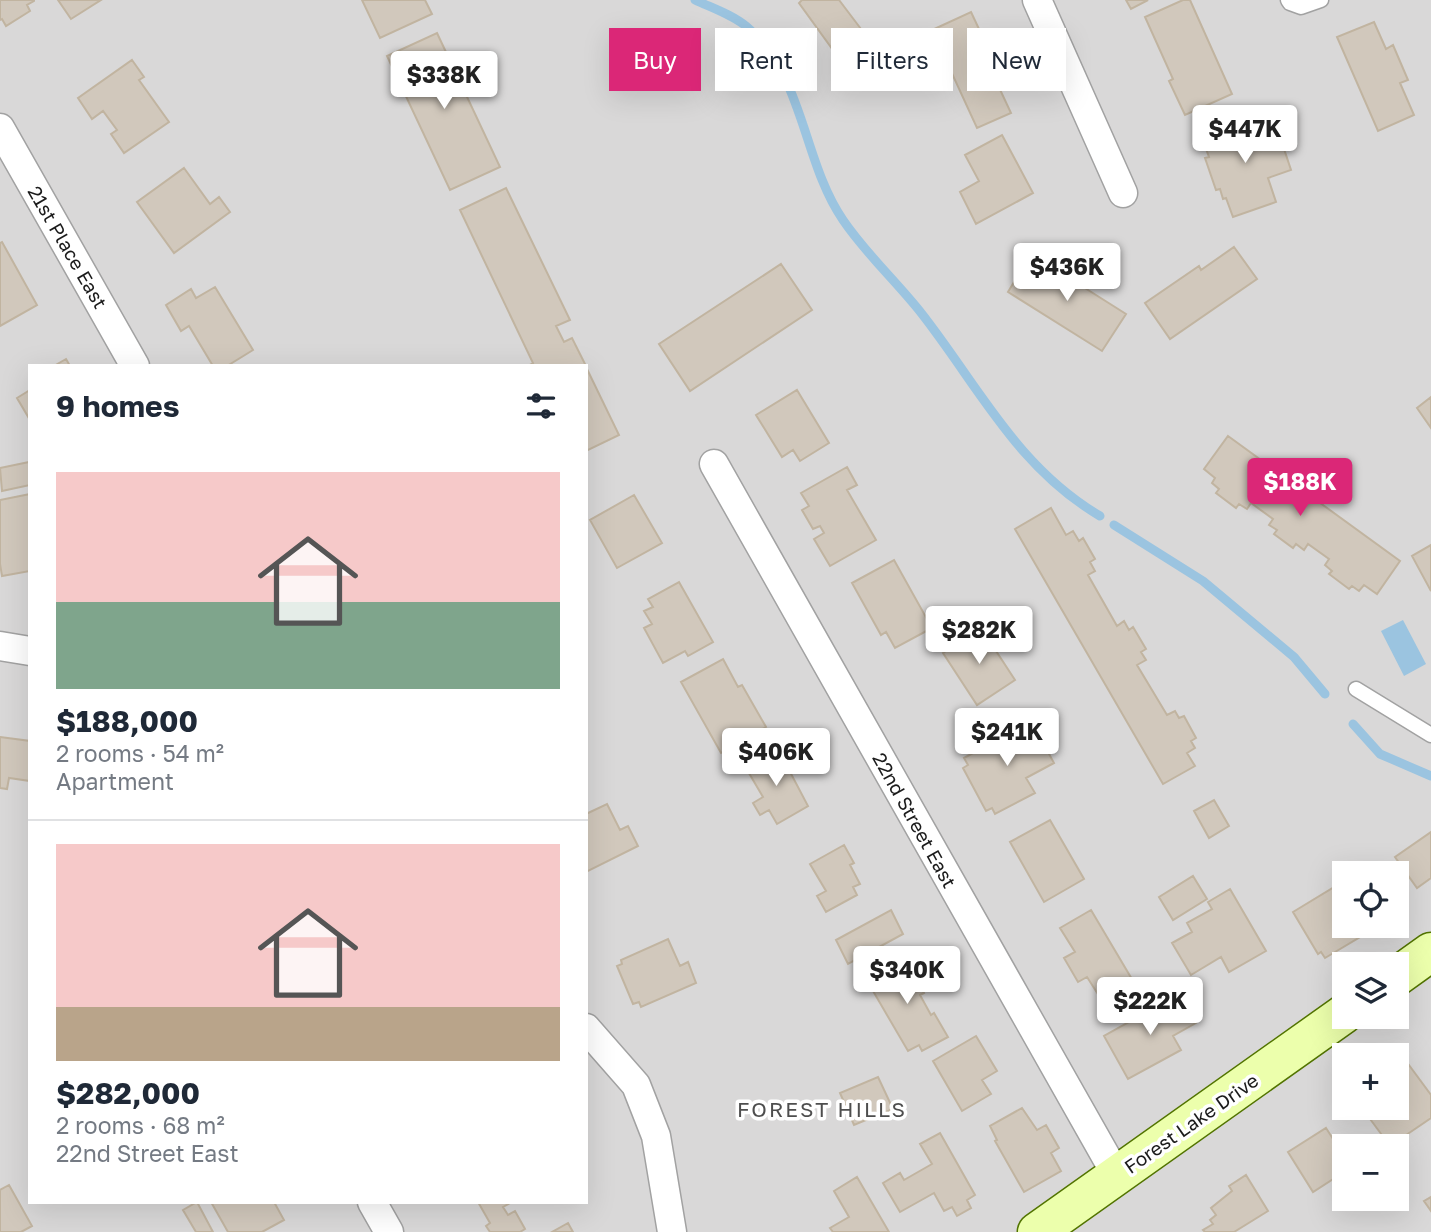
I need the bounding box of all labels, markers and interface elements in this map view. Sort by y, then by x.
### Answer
chip: Buy [609,28,701,91]
chip: Rent [715,28,817,91]
chip: Filters [831,28,953,91]
chip: New [967,28,1066,91]
pin: $338K [395,52,493,111]
text: $338K [407,60,481,88]
pin: $447K [1196,106,1294,165]
text: $447K [1208,114,1282,142]
street label: 21st Place East [24,182,112,312]
pin: $436K [1018,244,1116,303]
text: $436K [1029,252,1105,280]
icon: filters [522,387,560,425]
text: 9 homes [56,388,179,424]
pin: $188K [1251,458,1349,518]
text: $188K [1263,467,1337,495]
icon: home [245,518,371,644]
pin: $282K [930,606,1028,666]
text: $282K [942,615,1016,643]
text: $188,000 [56,703,198,739]
pin: $241K [958,708,1056,768]
text: $241K [971,717,1043,745]
pin: $406K [727,728,825,788]
text: $406K [738,737,814,765]
text: 2 rooms · 54 m² [56,739,224,767]
street label: 22nd Street East [868,748,962,892]
text: Apartment [56,767,174,795]
map controls [1332,861,1409,1211]
button: locate [1332,861,1409,938]
icon: home [245,890,371,1016]
pin: $340K [858,946,956,1006]
button: layers [1332,952,1409,1029]
text: $340K [869,955,945,983]
pin: $222K [1101,978,1199,1037]
text: $222K [1113,986,1187,1014]
button: + [1332,1043,1409,1120]
street label: Forest Lake Drive [1120,1068,1262,1178]
text: $282,000 [56,1075,200,1111]
district label: FOREST HILLS [737,1096,907,1122]
text: 2 rooms · 68 m² [56,1111,225,1139]
button: − [1332,1134,1409,1211]
text: 22nd Street East [56,1139,239,1167]

